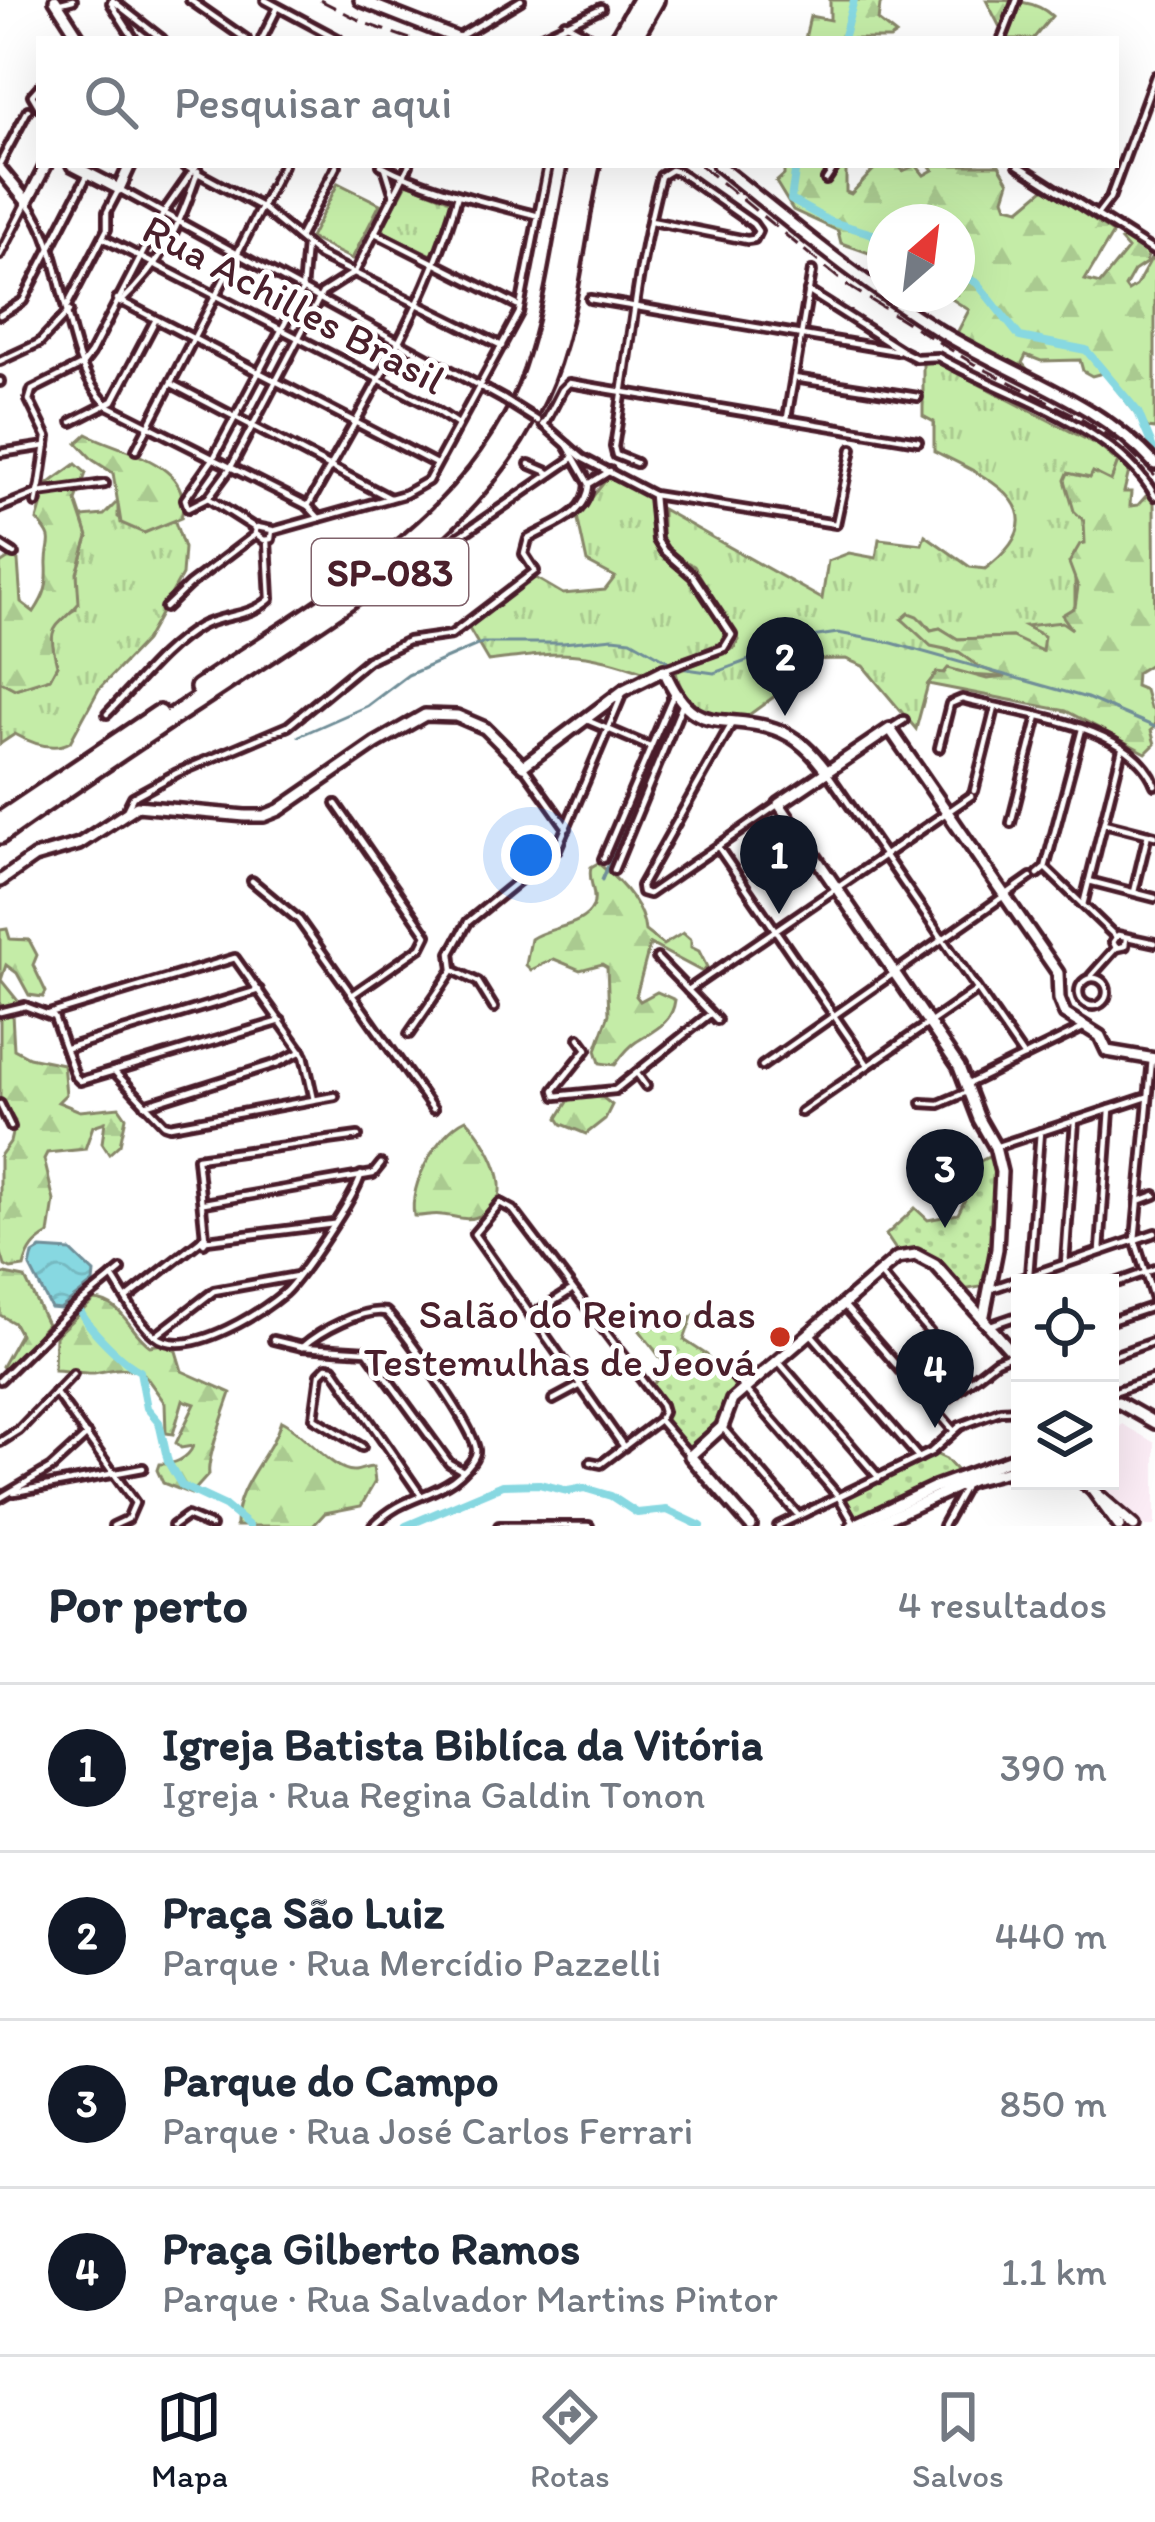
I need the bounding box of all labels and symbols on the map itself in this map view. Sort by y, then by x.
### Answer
street label: Rua Achilles Brasil [134,203,454,405]
north arrow [867,204,975,312]
road number: SP-083 [312,539,468,605]
pin: 2 [746,617,824,716]
pin: 1 [740,815,818,914]
your location [501,825,561,885]
pin: 3 [906,1129,984,1228]
place label: Salão do Reino das Testemulhas de Jeová [364,1288,756,1387]
marker: Salão do Reino das Testemulhas de Jeová [767,1324,793,1350]
pin: 4 [896,1329,974,1428]

